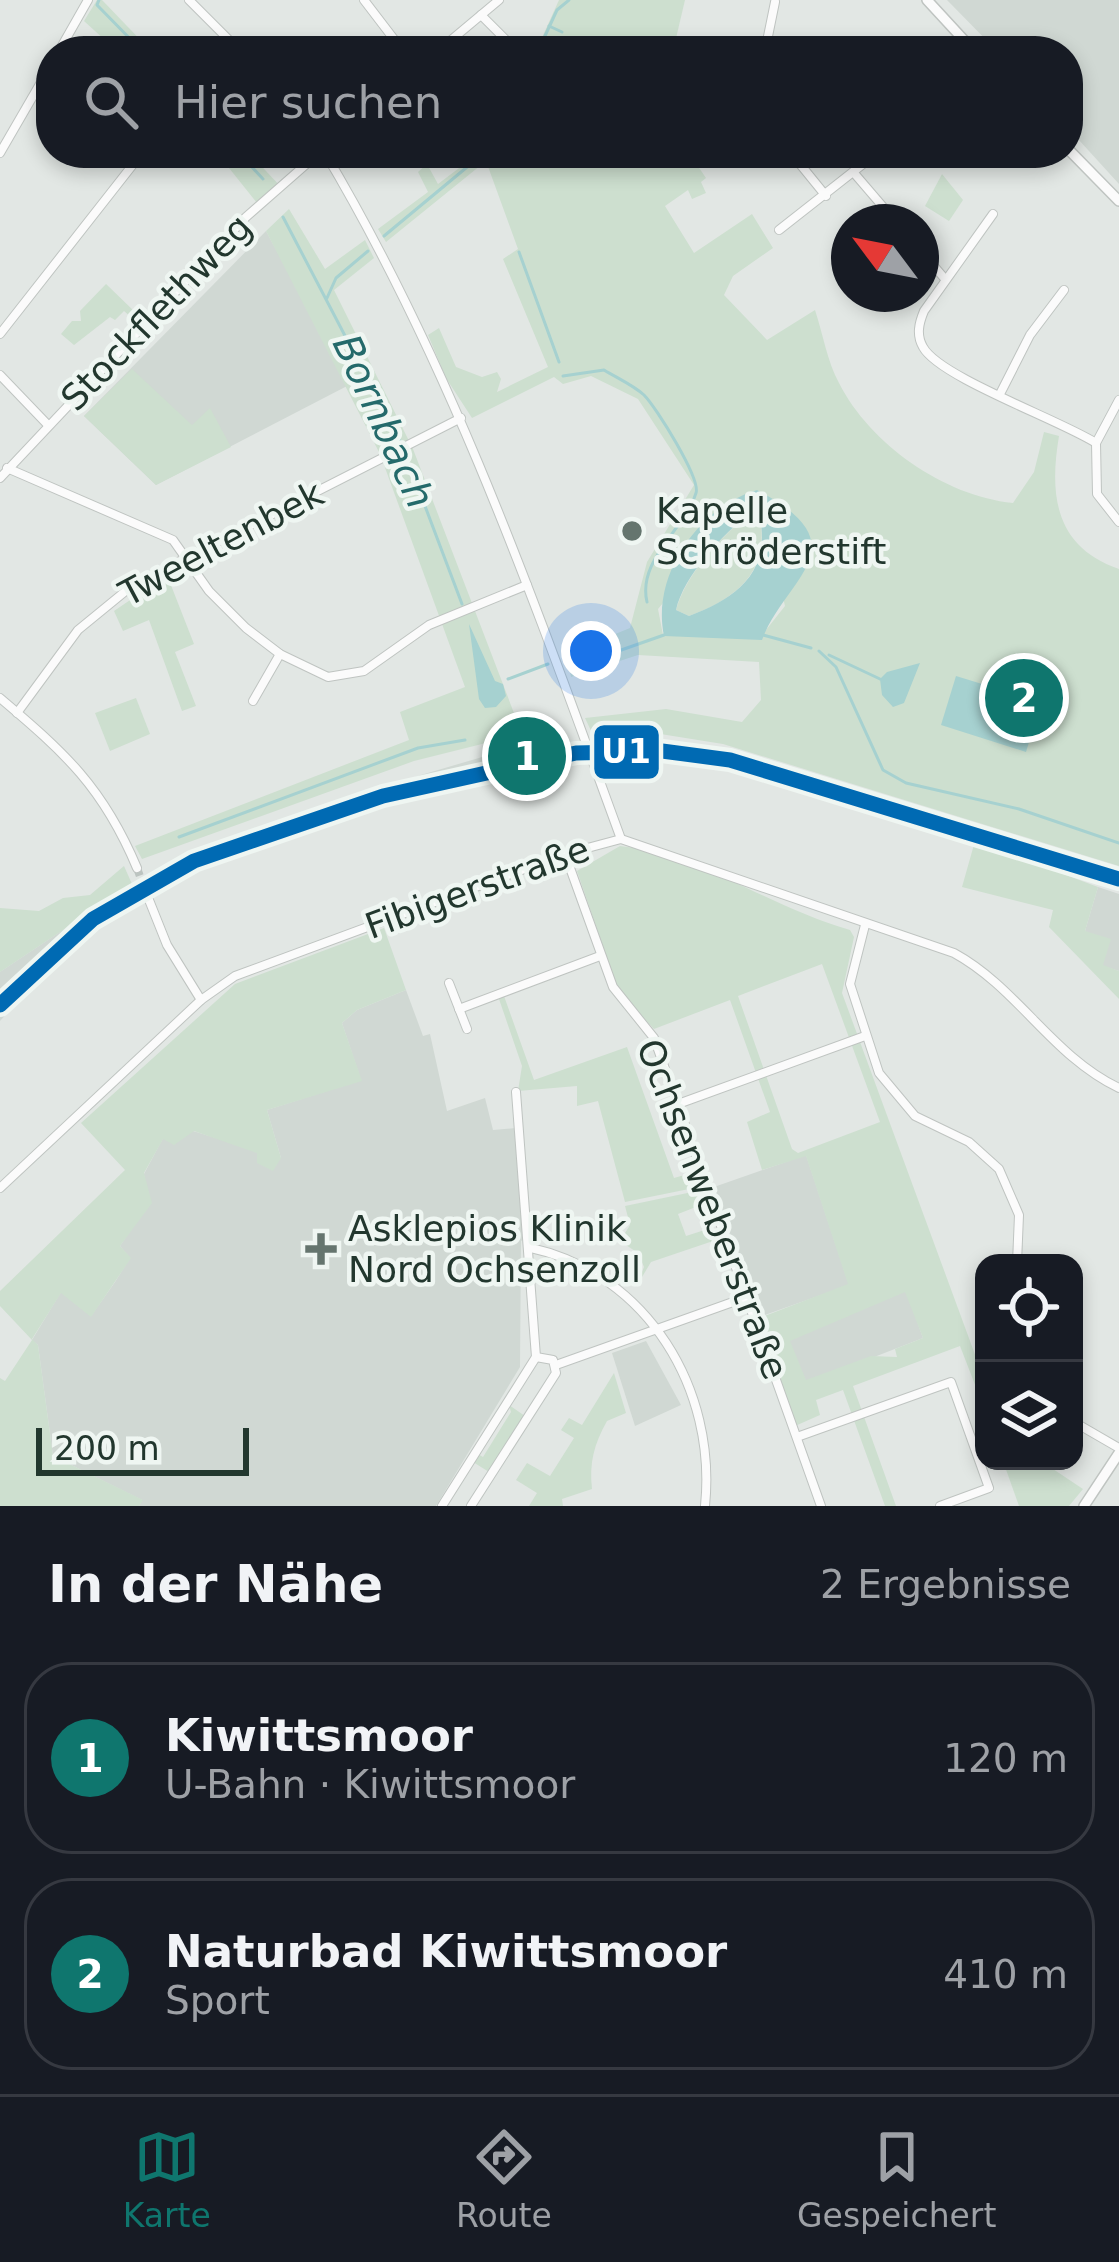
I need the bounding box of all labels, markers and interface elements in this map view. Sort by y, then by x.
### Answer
search box [36,36,1083,168]
icon: search [78,69,144,135]
text: Hier suchen [174,76,442,129]
north arrow [831,204,939,312]
street label: Stockflethweg [53,206,260,419]
water label: Bornbach [324,327,443,515]
street label: Tweeltenbek [112,473,330,615]
place label: Kapelle Schröderstift [656,490,886,572]
marker: Kapelle Schröderstift [619,518,645,544]
your location [561,621,621,681]
pin: 2 [985,653,1063,743]
pin: 1 [488,711,566,801]
line badge: U1 [592,723,661,781]
text: U1 [601,732,651,771]
street label: Fibigerstraße [360,828,595,947]
street label: Ochsenweberstraße [629,1033,796,1385]
place label: Asklepios Klinik Nord Ochsenzoll [348,1208,641,1290]
marker: Asklepios Klinik Nord Ochsenzoll [305,1233,337,1265]
map controls [975,1254,1083,1470]
button: locate [975,1254,1083,1362]
button: layers [975,1362,1083,1470]
scale bar [36,1422,249,1475]
text: 200 m [54,1429,160,1468]
text: In der Nähe [48,1555,383,1614]
text: 2 Ergebnisse [820,1562,1071,1607]
text: Kiwittsmoor [165,1709,473,1762]
text: 1 [76,1736,104,1781]
text: 120 m [943,1736,1068,1781]
text: U-Bahn · Kiwittsmoor [165,1762,575,1807]
text: Naturbad Kiwittsmoor [165,1925,727,1978]
text: 2 [76,1952,104,1997]
text: 410 m [943,1952,1068,1997]
text: Sport [165,1978,270,2023]
tab: Karte [123,2124,211,2235]
tab: Route [456,2124,552,2235]
tab: Gespeichert [797,2124,996,2235]

